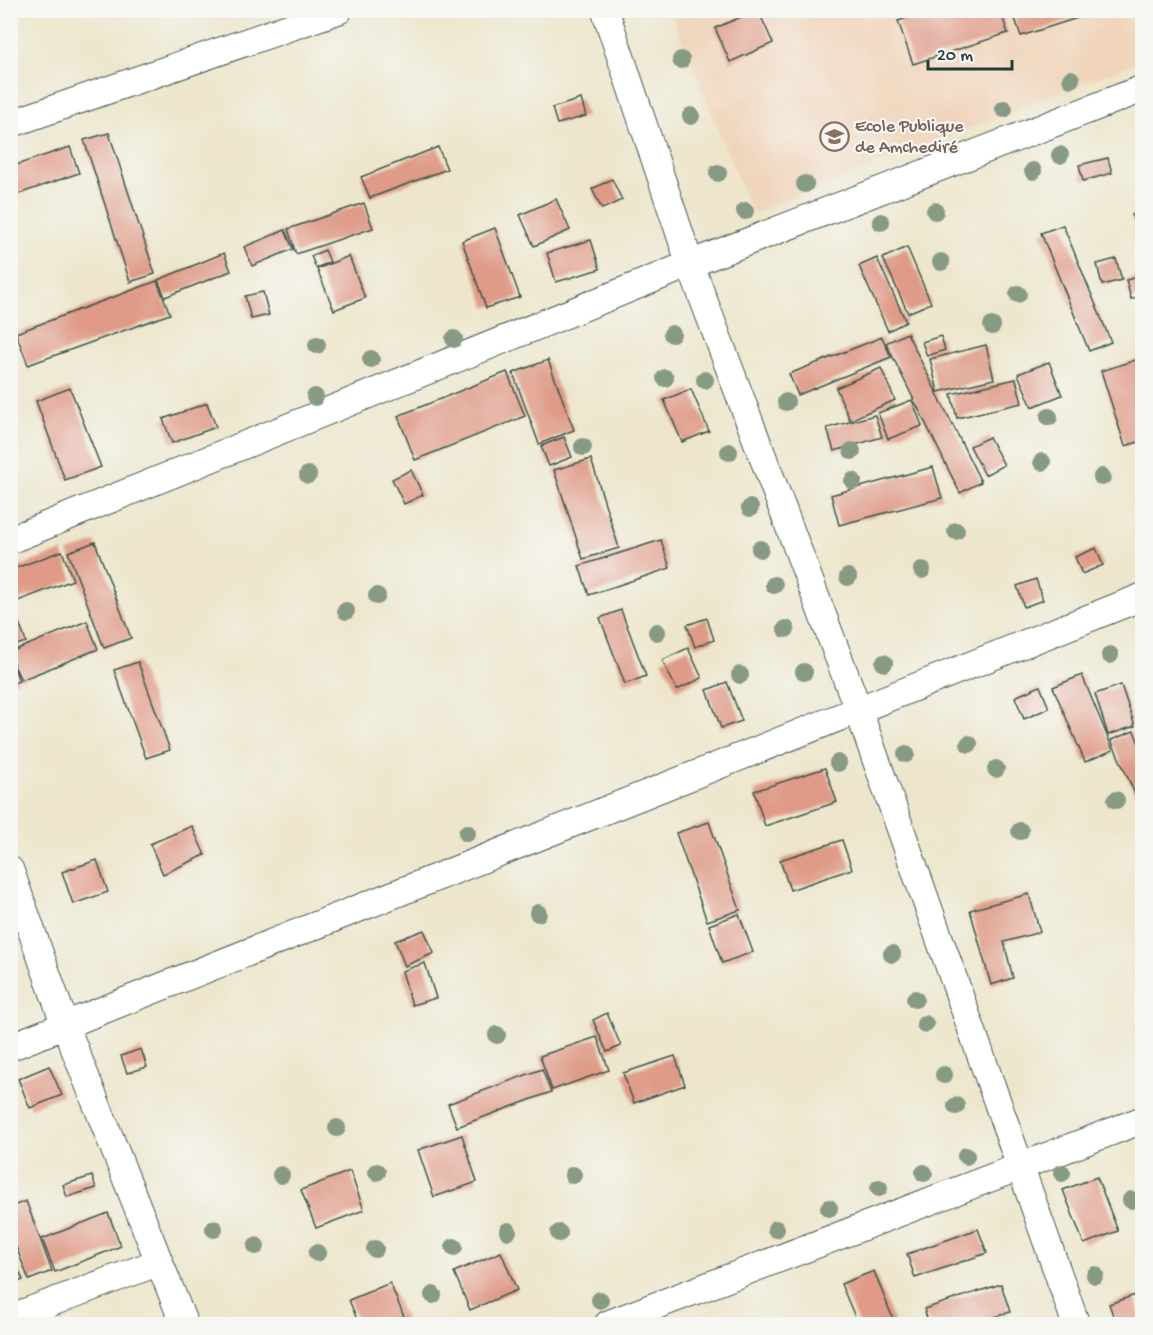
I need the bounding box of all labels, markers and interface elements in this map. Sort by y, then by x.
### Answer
scale bar [928,33,1012,71]
text: 20 m [937,46,973,67]
place label: Ecole Publique de Amchediré [855,117,964,159]
school or university icon: Ecole Publique de Amchediré [818,121,850,153]

